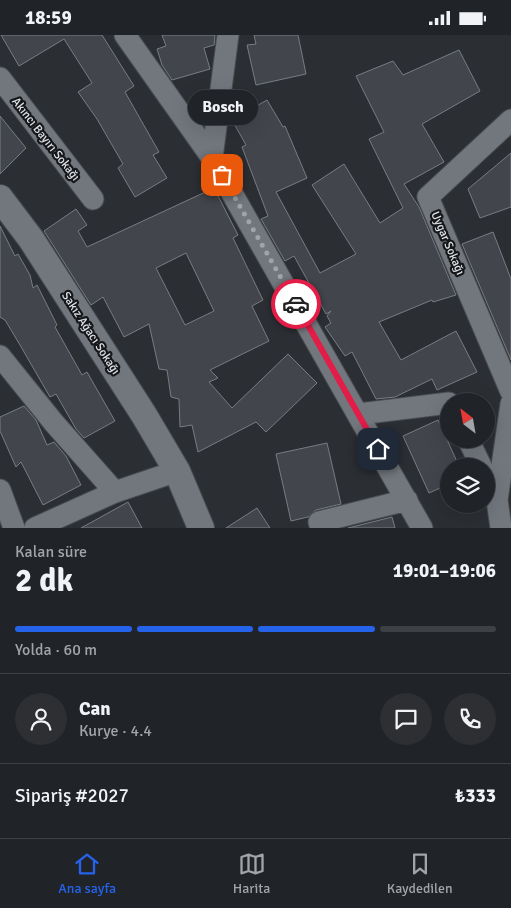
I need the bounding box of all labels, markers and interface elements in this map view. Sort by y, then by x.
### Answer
text: 18:59 [25,6,72,30]
callout: Bosch [187,90,257,125]
street label: Akıncı Bayırı Sokağı [8,95,83,184]
text: Bosch [202,97,244,117]
pin [201,154,243,196]
icon: bag [208,161,236,189]
street label: Uygar Sokağı [427,209,468,277]
courier [271,279,321,329]
street label: Sakız Ağacı Sokağı [58,289,123,378]
icon: car [282,290,310,318]
north arrow [440,393,495,447]
map controls [440,393,495,513]
pin [357,428,399,470]
icon: home [364,435,392,463]
button: layers [440,458,495,513]
text: Kalan süre [15,542,87,562]
text: 19:01–19:06 [393,559,496,583]
text: 2 dk [15,561,73,600]
text: Yolda · 60 m [15,640,97,660]
button: person [15,693,67,745]
button: chat [380,693,432,745]
button: phone [444,693,496,745]
text: Can [79,697,111,721]
text: Kurye · 4.4 [79,721,152,741]
text: Sipariş #2027 [15,784,129,808]
text: ₺333 [455,784,496,808]
tab: Ana sayfa [58,850,116,897]
tab: Harita [233,850,270,897]
tab: Kaydedilen [387,850,453,897]

